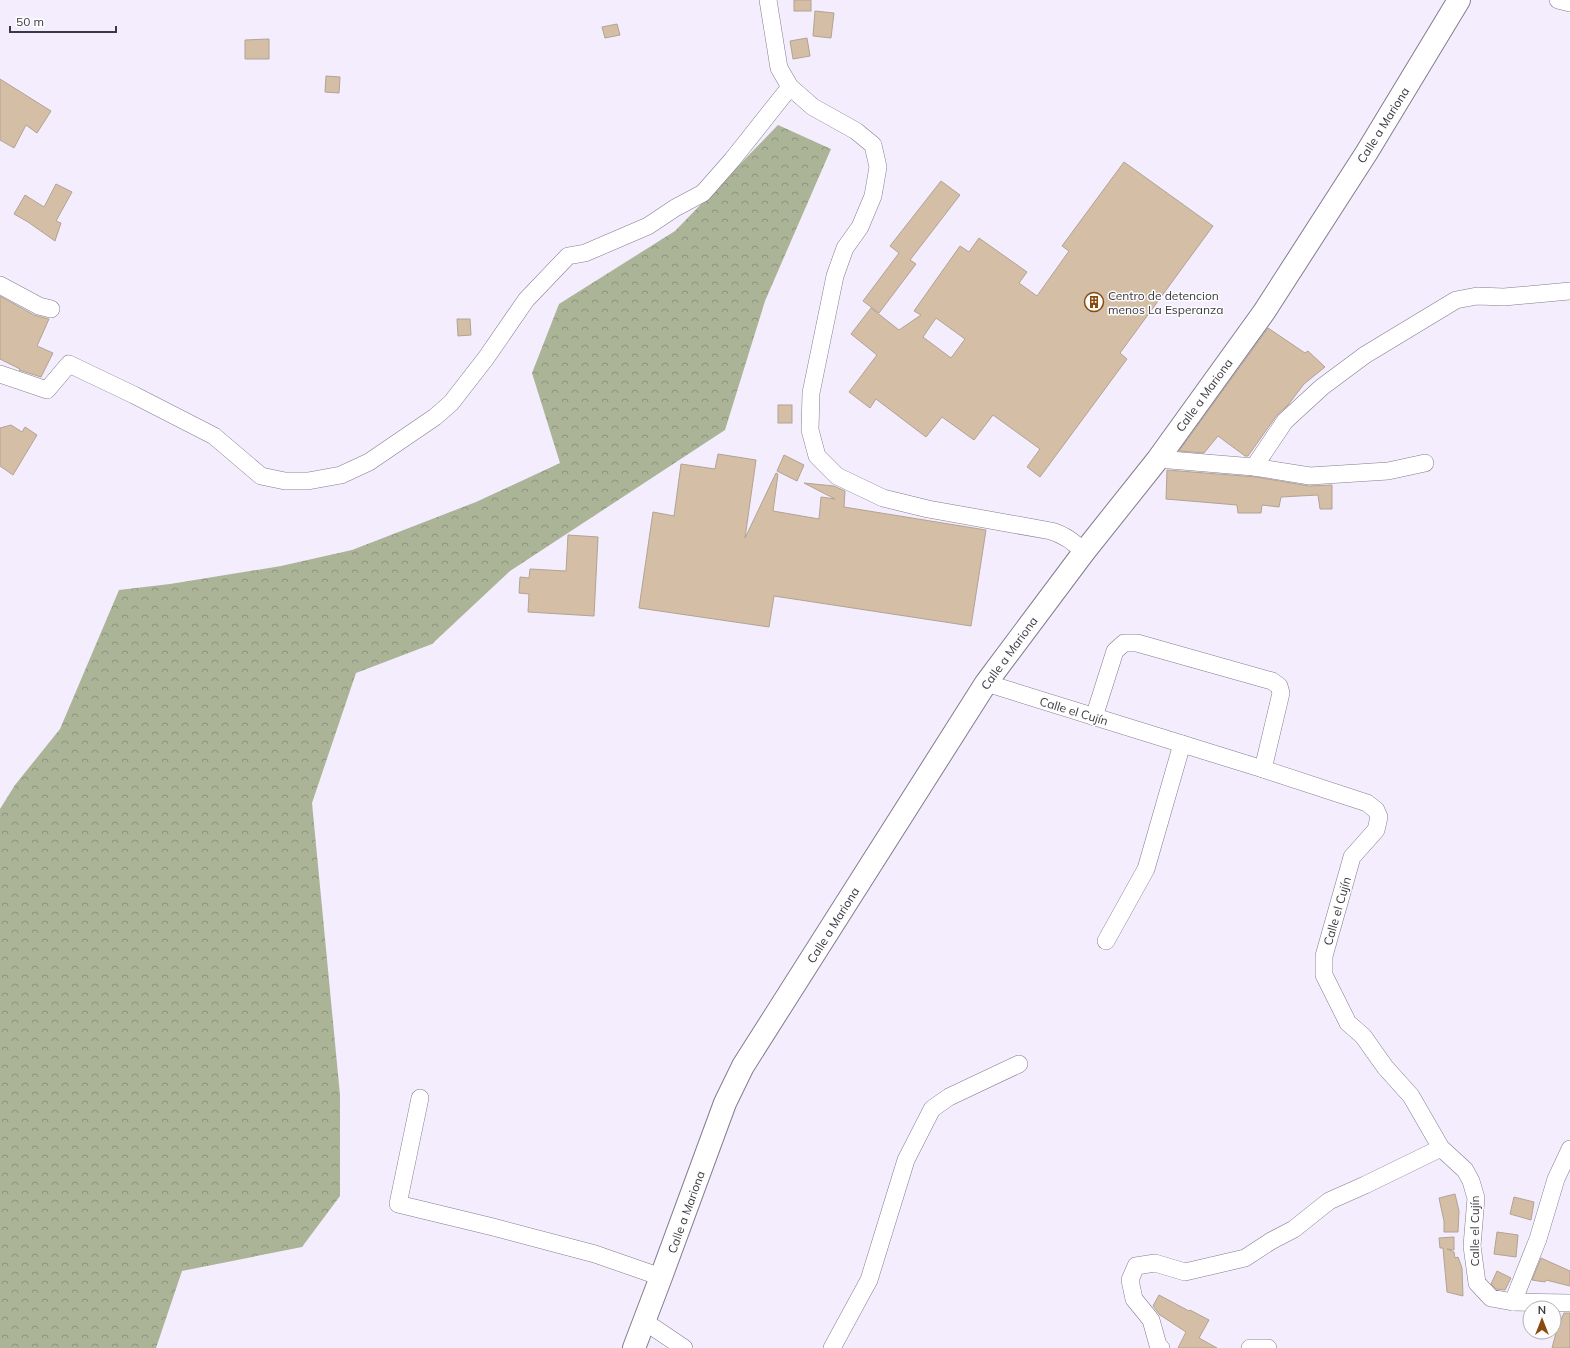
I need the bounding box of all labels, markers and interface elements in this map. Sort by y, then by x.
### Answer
scale bar [10,8,116,34]
text: 50 m [16,14,44,29]
street label: Calle a Mariona [1354,84,1412,166]
place label: Centro de detencion menos La Esperanza [1108,288,1223,317]
building icon: Centro de detencion menos La Esperanza [1083,291,1105,313]
street label: Calle a Mariona [1172,356,1236,434]
street label: Calle a Mariona [977,614,1041,692]
street label: Calle el Cujín [1038,693,1110,729]
street label: Calle el Cujín [1320,875,1354,947]
street label: Calle a Mariona [804,884,862,966]
street label: Calle a Mariona [664,1169,708,1255]
street label: Calle el Cujín [1467,1196,1482,1266]
north arrow [1522,1300,1562,1340]
text: N [1538,1303,1546,1317]

